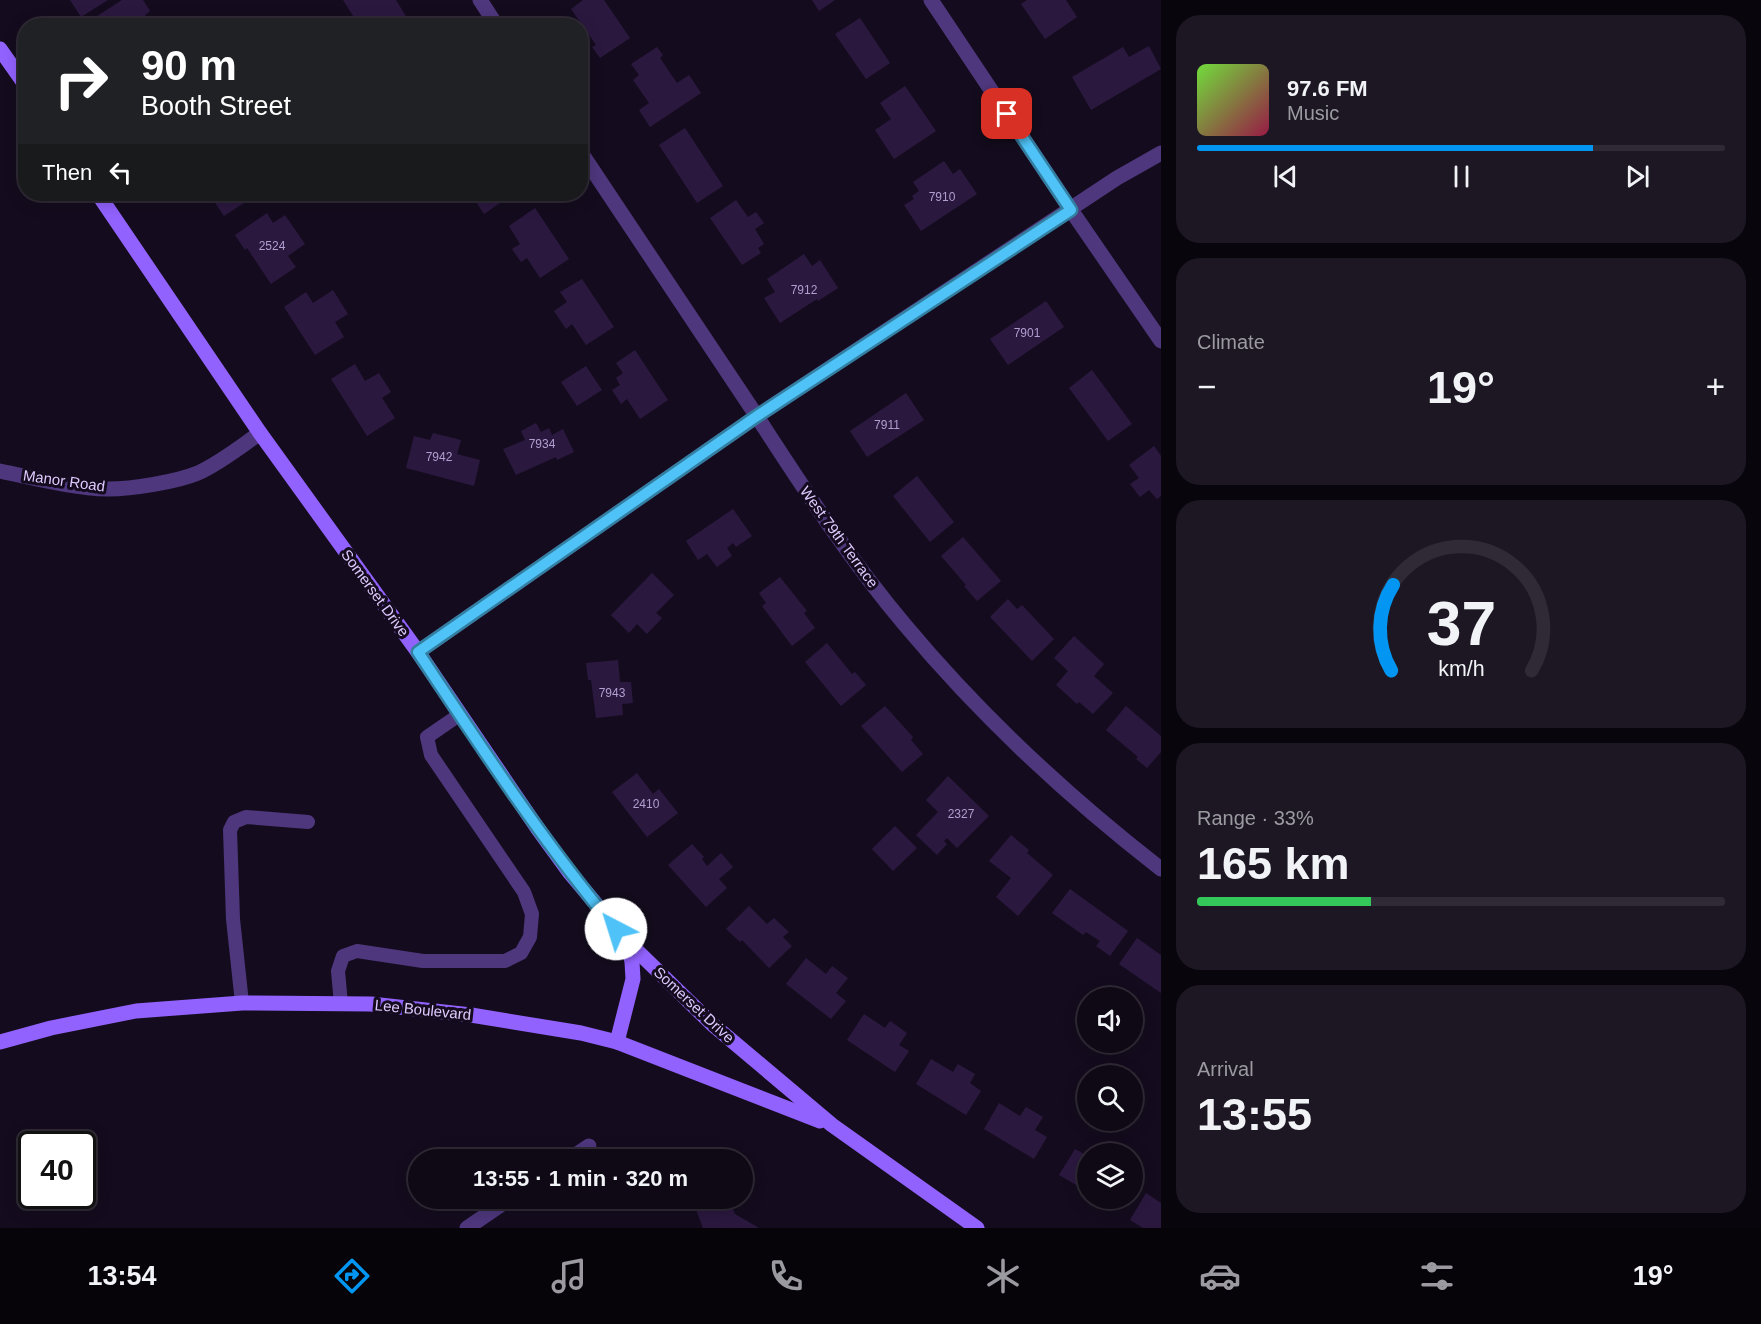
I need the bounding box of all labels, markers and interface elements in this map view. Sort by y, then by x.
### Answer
icon: right [42,42,120,120]
text: 90 m [141,42,237,89]
text: 97.6 FM [1287,76,1368,101]
pin [981,88,1032,139]
text: Booth Street [141,91,291,121]
icon: arrive [990,97,1023,130]
text: Music [1287,102,1339,124]
icon: left [104,156,137,189]
text: Then [42,160,92,185]
icon: previous [1269,160,1302,193]
icon: pause [1445,160,1478,193]
icon: next [1621,160,1654,193]
house number: 7910 [929,190,956,204]
house number: 2524 [259,239,286,253]
house number: 7912 [791,283,818,297]
house number: 7901 [1014,326,1041,340]
text: Climate [1197,331,1265,353]
text: 19° [1427,362,1495,413]
text: − [1197,368,1216,405]
text: + [1706,368,1725,405]
house number: 7911 [874,418,900,432]
house number: 7934 [529,437,556,451]
house number: 7942 [426,450,453,464]
street label: Manor Road [22,466,106,495]
street label: West 79th Terrace [797,483,882,591]
street label: Somerset Drive [338,546,413,640]
text: 37 [1426,589,1496,658]
text: km/h [1438,657,1484,681]
house number: 7943 [599,686,626,700]
house number: 2410 [633,797,660,811]
house number: 2327 [948,807,975,821]
text: Range · 33% [1197,807,1314,829]
text: 165 km [1197,838,1350,889]
position arrow [584,897,648,961]
street label: Somerset Drive [651,963,738,1046]
map controls [1077,987,1143,1209]
button: sound [1077,987,1143,1053]
street label: Lee Boulevard [374,996,472,1023]
text: Arrival [1197,1058,1254,1080]
button: search [1077,1065,1143,1131]
text: 13:55 [1197,1089,1312,1140]
speed limit sign: 40 [18,1131,96,1209]
button: layers [1077,1143,1143,1209]
text: 13:55 · 1 min · 320 m [473,1166,688,1191]
icon: directions [331,1255,373,1297]
icon: music [548,1255,590,1297]
icon: phone [765,1255,807,1297]
icon: climate [982,1255,1024,1297]
icon: car [1199,1255,1241,1297]
icon: filters [1416,1255,1458,1297]
text: 13:54 [87,1261,157,1291]
text: 19° [1633,1261,1673,1291]

